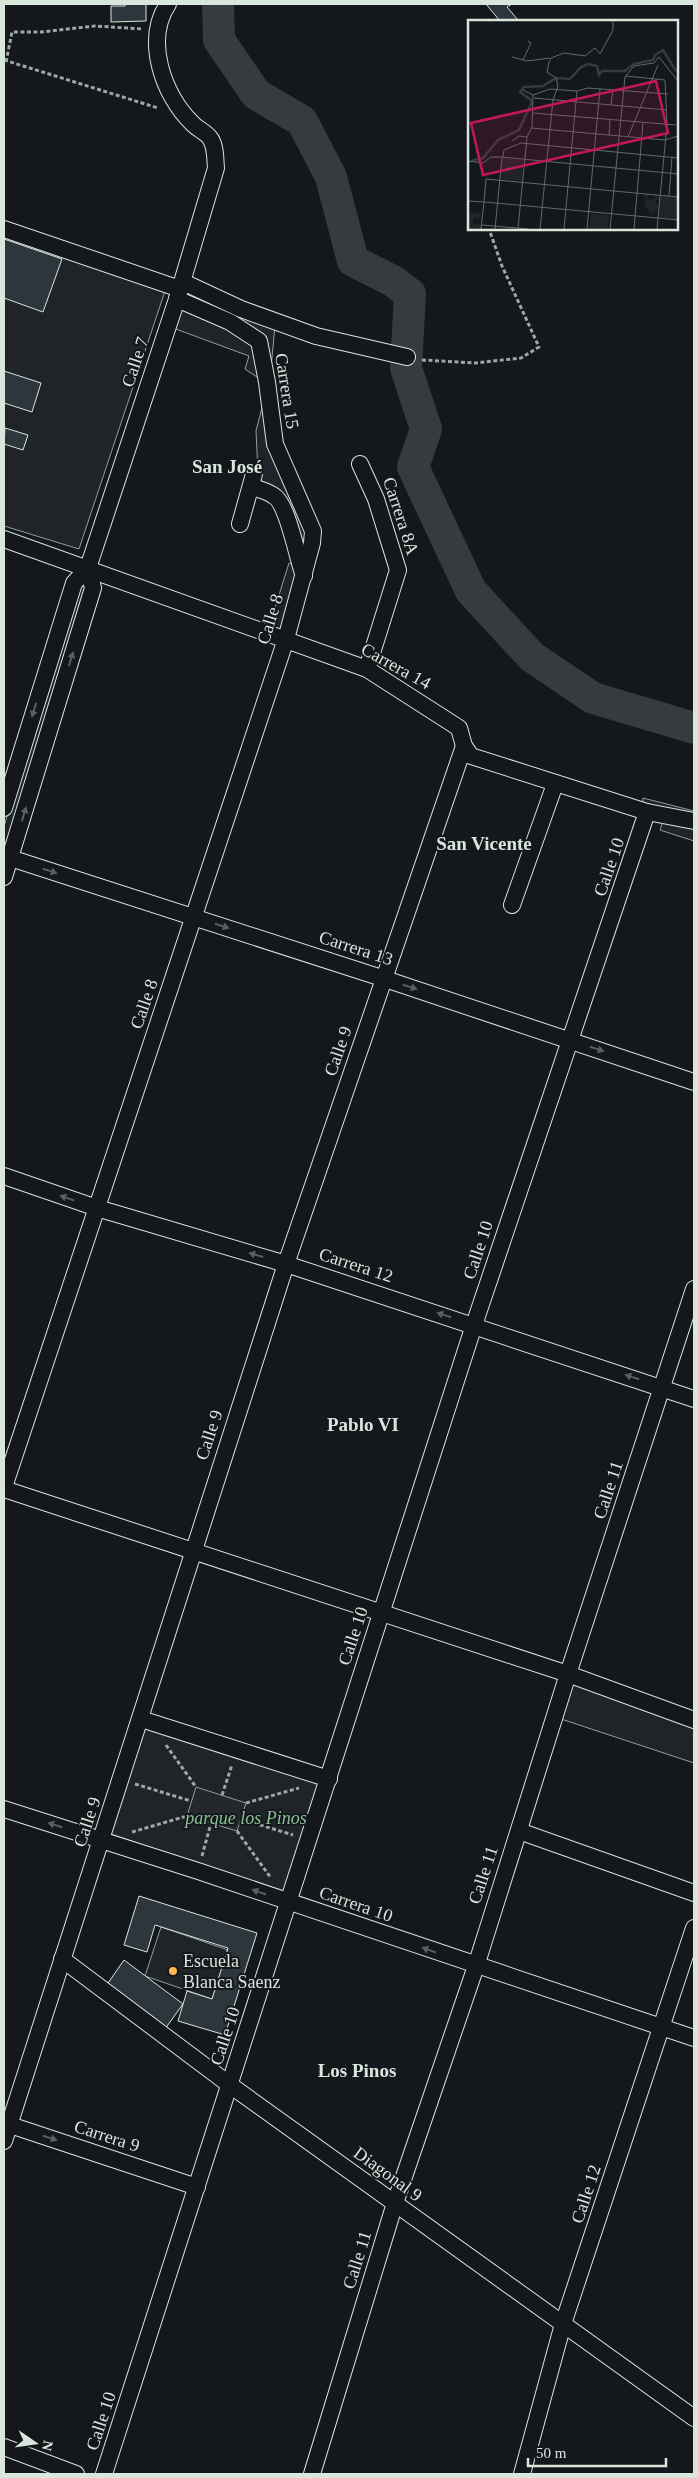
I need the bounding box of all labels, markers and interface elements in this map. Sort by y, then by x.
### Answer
inset map [468,20,678,230]
street label: Calle 7 [118,334,152,390]
street label: Carrera 15 [271,352,303,430]
district label: San José [192,456,262,477]
street label: Carrera 8A [379,475,423,557]
street label: Calle 8 [253,591,287,647]
street label: Carrera 14 [358,639,434,693]
one-way arrow [68,651,76,666]
one-way arrow [30,703,38,718]
one-way arrow [20,806,28,821]
district label: San Vicente [436,833,532,854]
street label: Calle 10 [590,835,628,899]
one-way arrow [43,868,58,876]
one-way arrow [214,922,229,930]
street label: Carrera 13 [317,927,395,969]
street label: Calle 8 [126,976,162,1032]
one-way arrow [402,984,417,991]
street label: Calle 9 [320,1023,356,1079]
one-way arrow [590,1046,605,1054]
one-way arrow [59,1193,74,1201]
street label: Calle 10 [459,1218,497,1282]
street label: Carrera 12 [317,1244,395,1286]
one-way arrow [248,1250,263,1258]
one-way arrow [436,1311,451,1319]
one-way arrow [624,1373,639,1381]
street label: Calle 9 [192,1407,226,1463]
district label: Pablo VI [327,1414,399,1435]
street label: Calle 11 [589,1458,627,1522]
street label: Calle 10 [334,1604,372,1668]
street label: Calle 9 [70,1794,104,1850]
park label: parque los Pinos [183,1808,307,1828]
one-way arrow [47,1821,62,1829]
street label: Calle 11 [464,1843,502,1907]
street label: Carrera 10 [317,1882,395,1926]
one-way arrow [251,1888,266,1896]
one-way arrow [422,1946,437,1953]
place label: Escuela Blanca Saenz [183,1951,280,1992]
marker: Escuela Blanca Saenz [167,1965,179,1977]
street label: Calle 10 [206,2004,244,2068]
district label: Los Pinos [318,2060,396,2081]
street label: Carrera 9 [72,2116,142,2156]
one-way arrow [43,2134,58,2142]
street label: Diagonal 9 [350,2143,426,2205]
street label: Calle 12 [567,2162,605,2226]
street label: Calle 11 [339,2228,375,2292]
street label: Calle 10 [82,2389,120,2453]
north arrow [10,2418,60,2468]
scale bar [528,2436,666,2468]
text: N [39,2439,56,2452]
text: 50 m [536,2445,567,2461]

